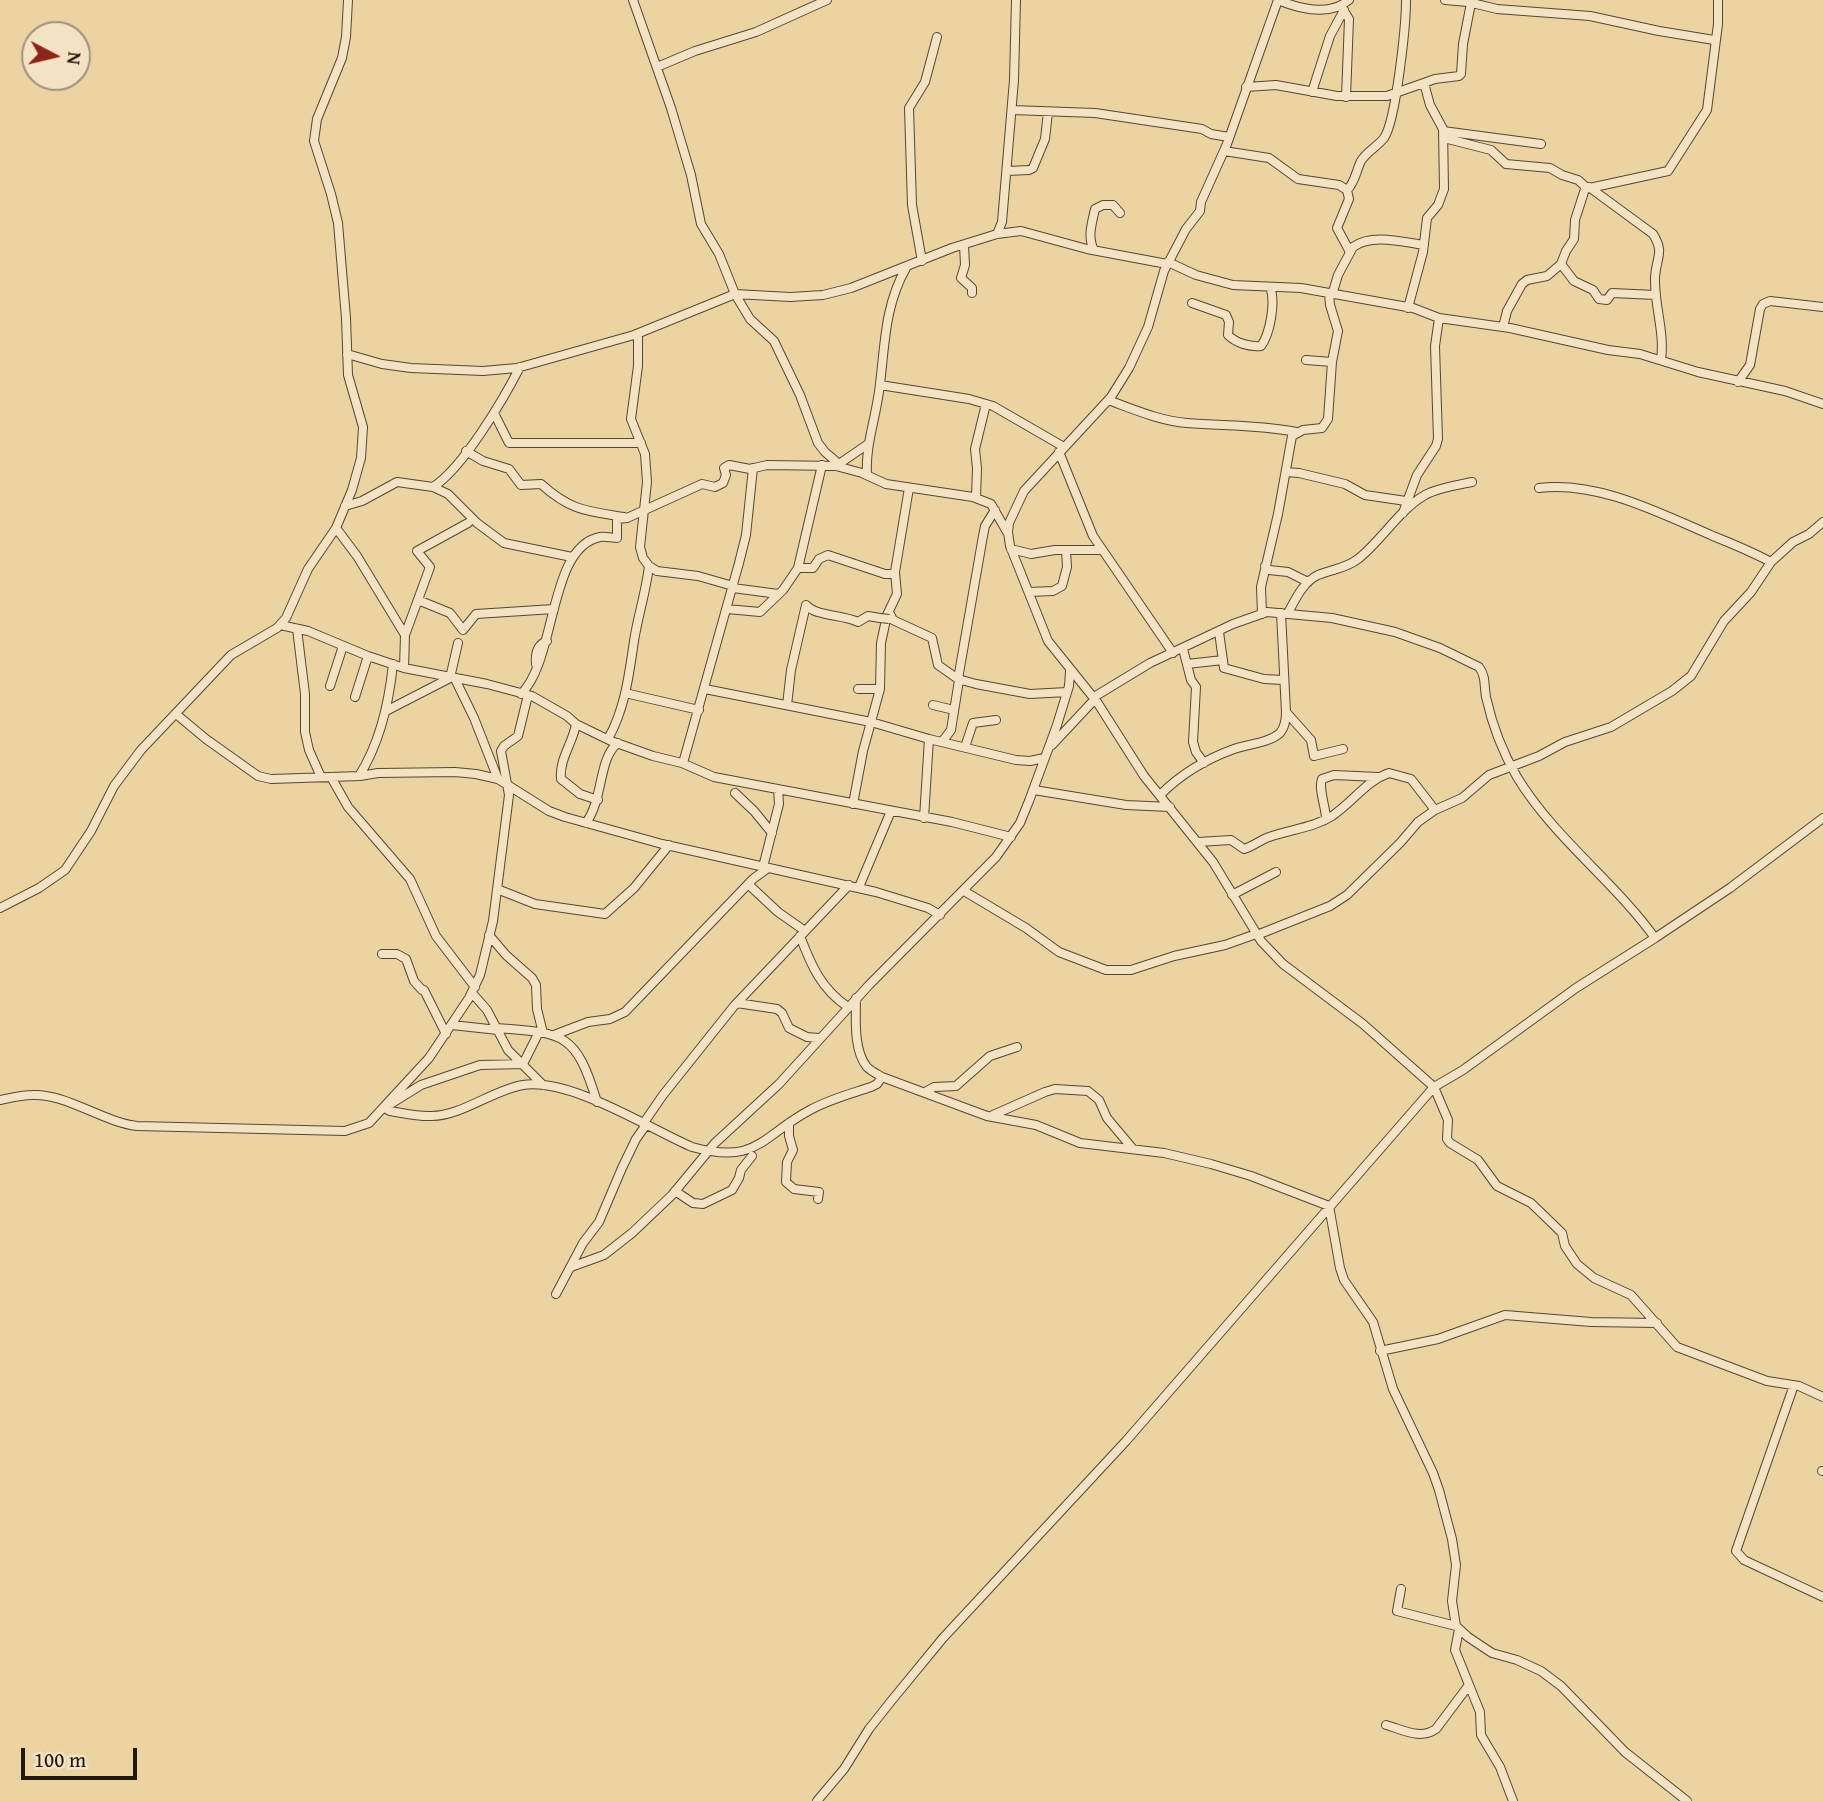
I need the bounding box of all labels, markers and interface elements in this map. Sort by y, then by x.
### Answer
north arrow [21,21,91,91]
text: N [60,50,90,66]
scale bar [24,1734,140,1778]
text: 100 m [34,1744,86,1775]

